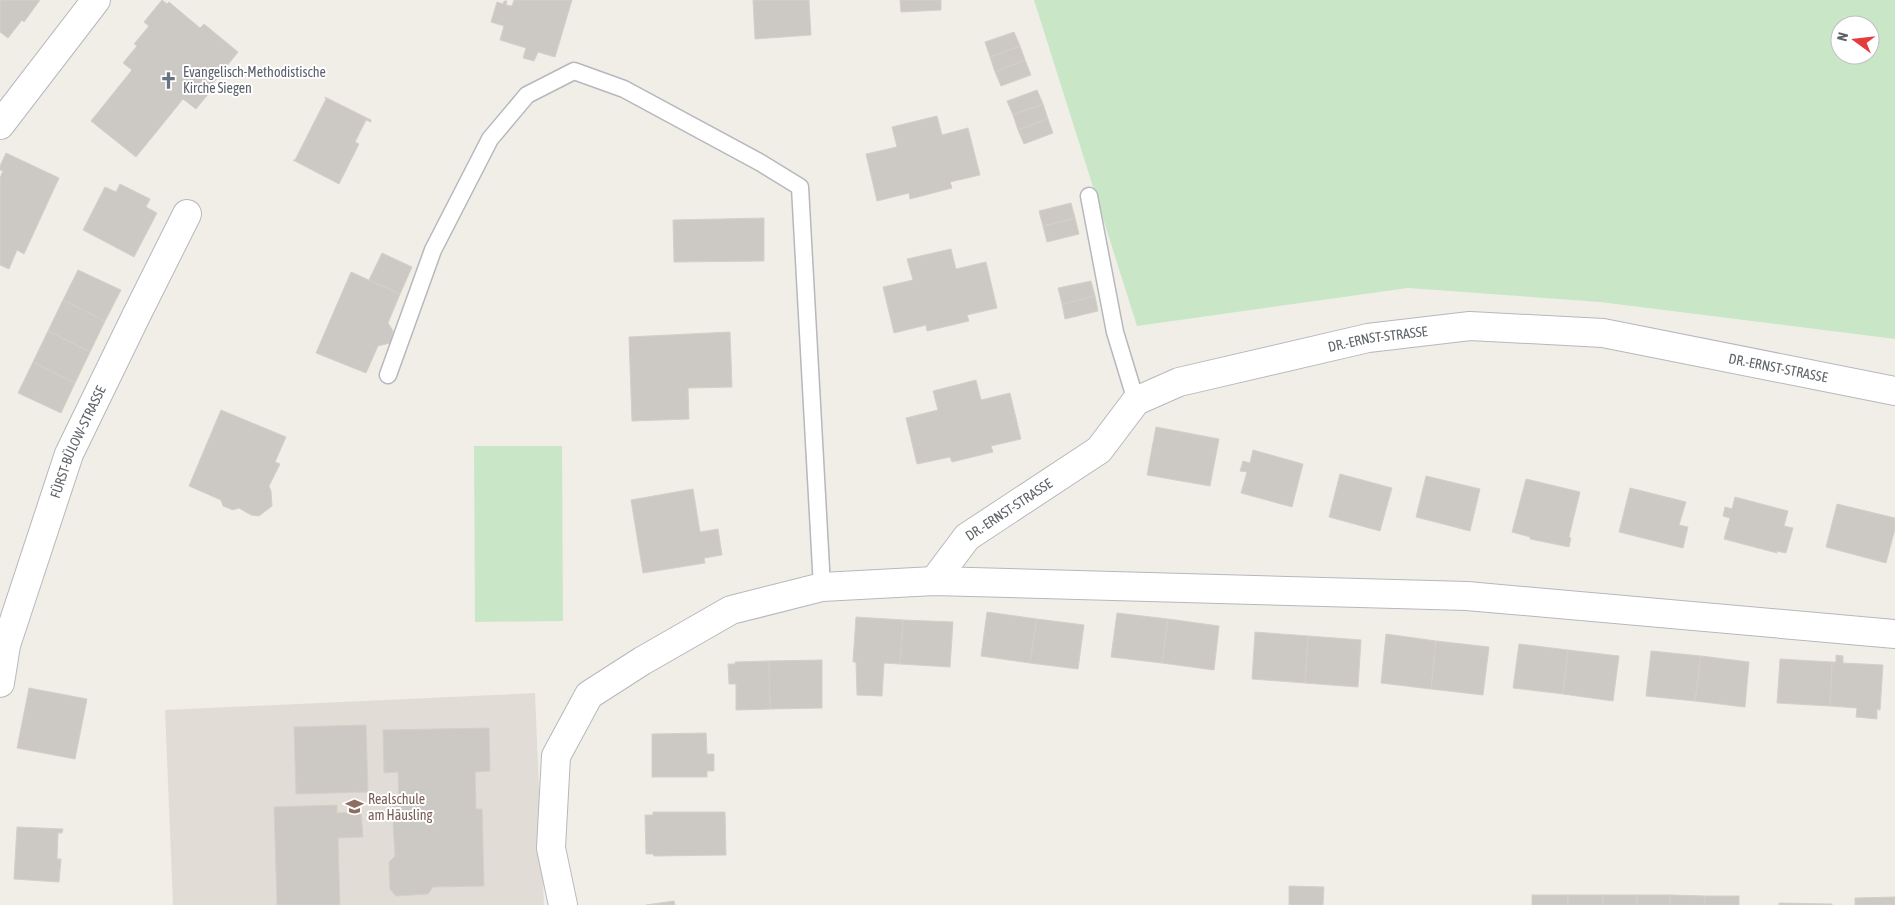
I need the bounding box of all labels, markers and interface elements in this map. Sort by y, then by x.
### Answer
north arrow [1830,15,1880,65]
text: N [1834,31,1851,43]
place label: Evangelisch-Methodistische Kirche Siegen [183,64,326,96]
church icon: Evangelisch-Methodistische Kirche Siegen [159,70,179,90]
street label: DR.-ERNST-STRASSE [1326,323,1428,355]
street label: DR.-ERNST-STRASSE [1727,350,1829,385]
street label: FÜRST-BÜLOW-STRASSE [47,383,109,500]
street label: DR.-ERNST-STRASSE [962,475,1055,544]
place label: Realschule am Häusling [368,791,433,823]
school or university icon: Realschule am Häusling [344,797,364,817]

